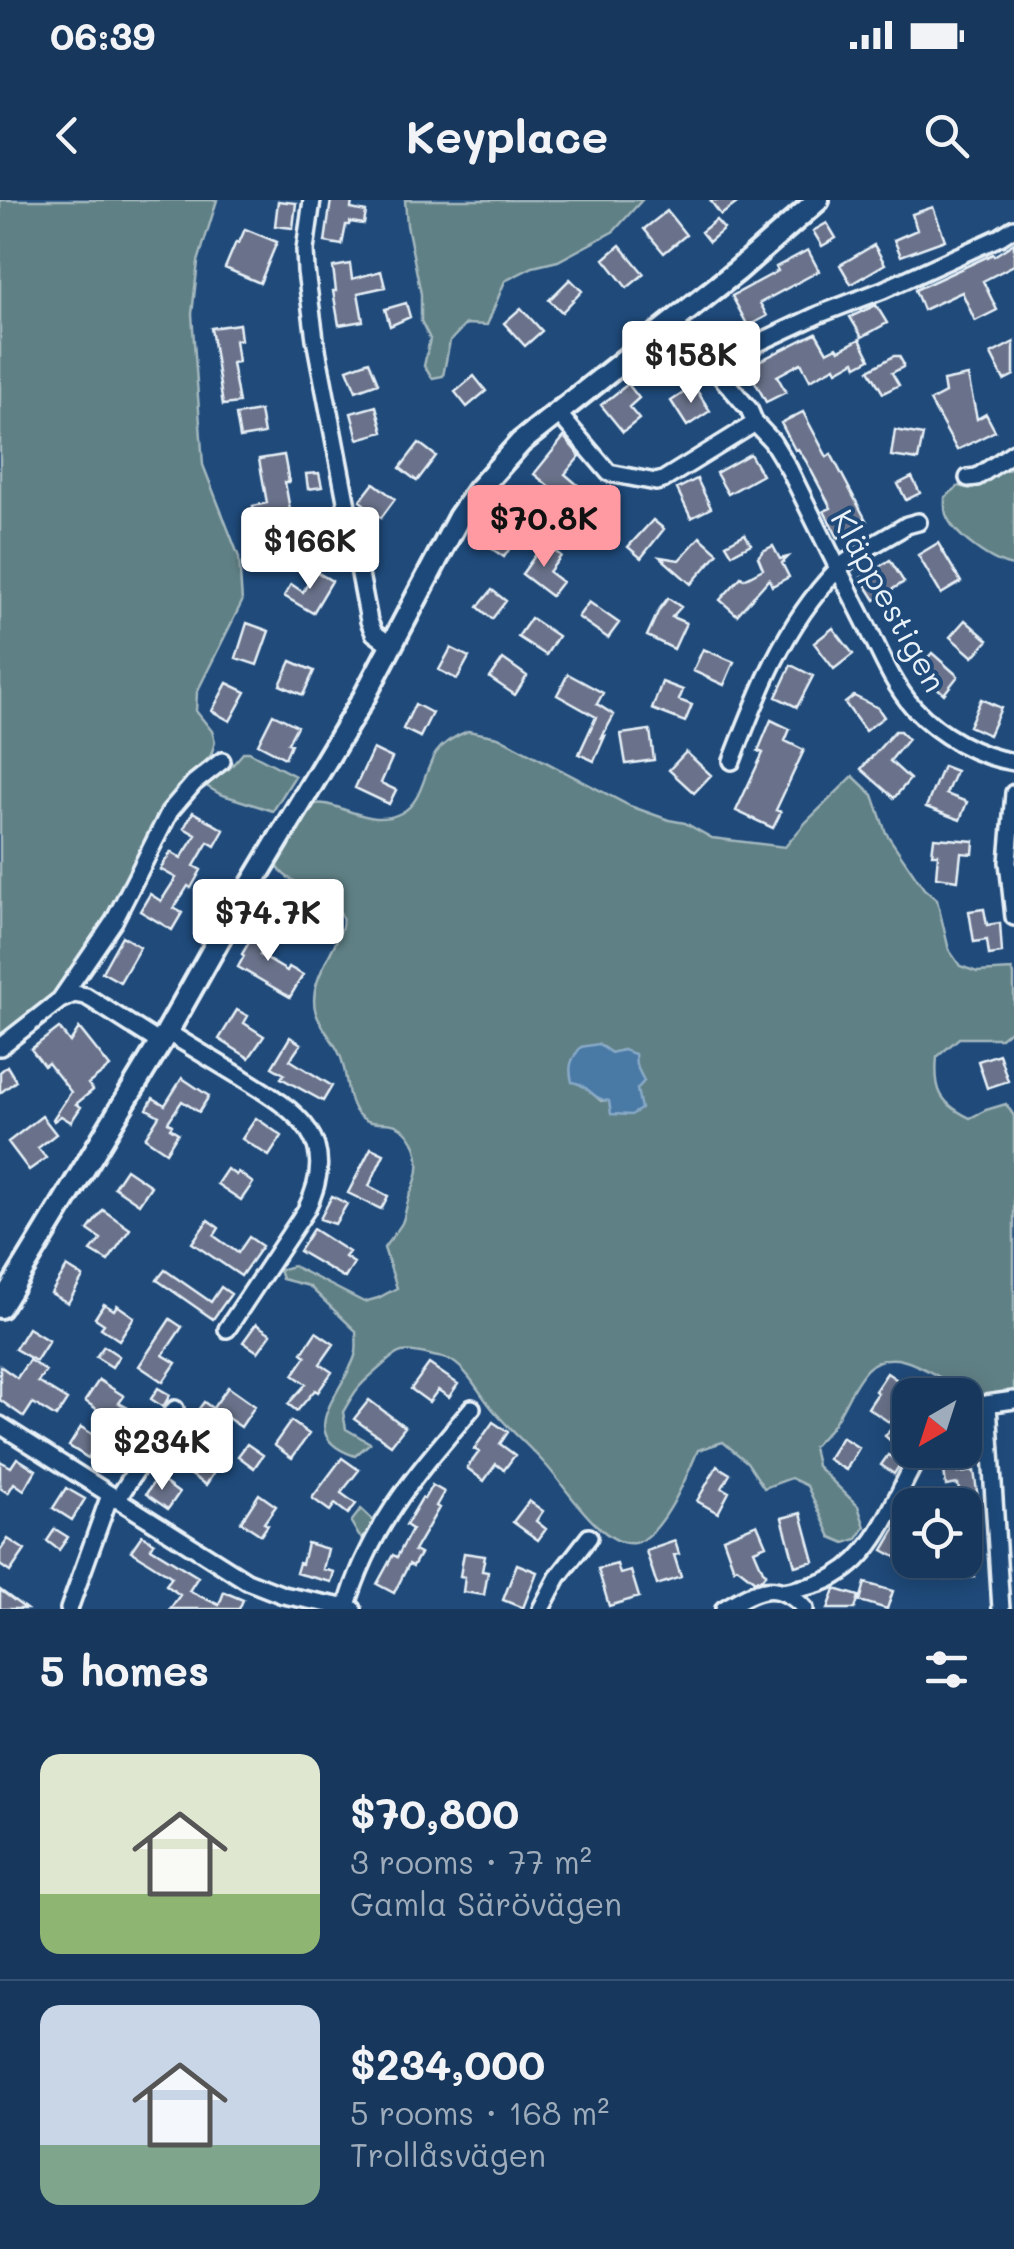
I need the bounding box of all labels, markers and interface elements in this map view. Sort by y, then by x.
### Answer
text: 06:39 [50,10,155,60]
text: Keyplace [406,106,608,164]
icon: back [40,108,95,163]
icon: search [919,108,974,163]
pin: $158K [621,321,761,406]
text: $158K [644,332,738,374]
pin: $70.8K [463,485,625,570]
text: $70.8K [490,496,598,538]
street label: Kläppestigen [823,501,957,699]
pin: $166K [240,507,380,592]
text: $166K [263,518,357,560]
pin: $74.7K [187,879,349,964]
text: $74.7K [215,890,321,932]
north arrow [892,1378,982,1468]
map controls [892,1378,982,1578]
pin: $234K [92,1408,232,1493]
text: $234K [113,1419,211,1461]
button: locate [892,1488,982,1578]
text: 5 homes [40,1642,209,1697]
icon: filters [919,1642,974,1697]
text: $70,800 [350,1785,519,1840]
icon: home [120,1794,240,1914]
text: 3 rooms · 77 m² [350,1840,592,1882]
text: Gamla Särövägen [350,1882,622,1924]
text: $234,000 [350,2036,545,2091]
icon: home [120,2045,240,2165]
text: 5 rooms · 168 m² [350,2091,609,2133]
text: Trollåsvägen [350,2133,546,2175]

